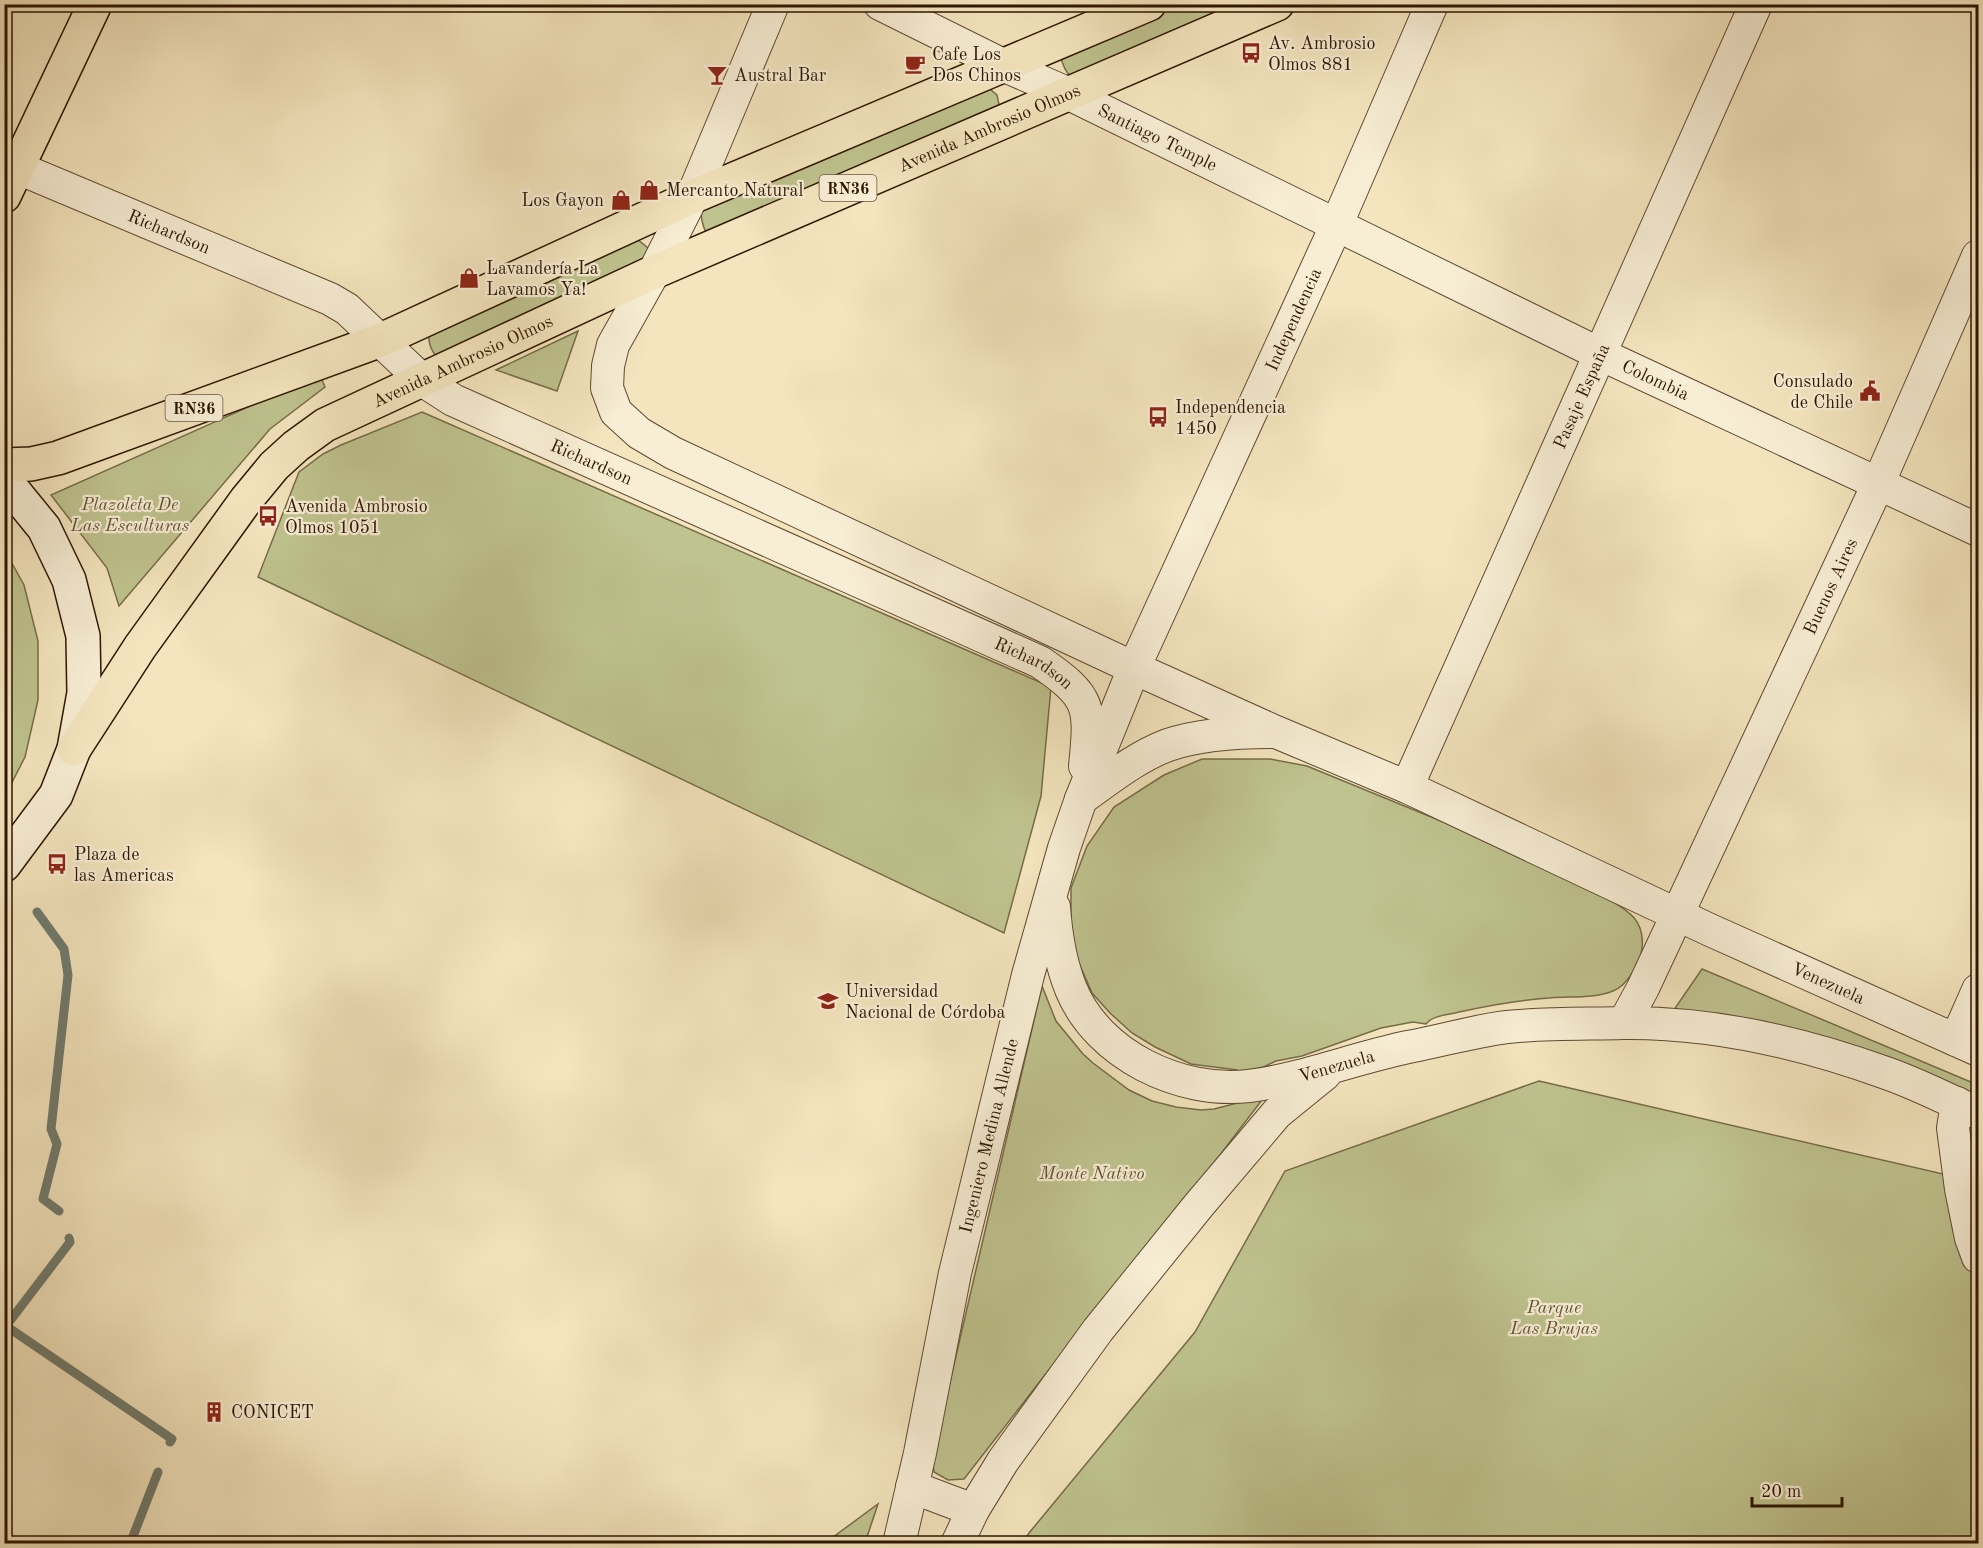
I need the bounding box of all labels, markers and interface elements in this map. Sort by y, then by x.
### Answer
place label: Av. Ambrosio Olmos 881 [1268,35,1375,74]
bus stop icon: Av. Ambrosio Olmos 881 [1239,41,1263,65]
place label: Cafe Los Dos Chinos [932,46,1021,85]
cafe icon: Cafe Los Dos Chinos [903,52,927,76]
bar icon: Austral Bar [705,63,729,87]
place label: Austral Bar [734,67,827,85]
street label: Avenida Ambrosio Olmos [896,82,1083,176]
street label: Santiago Temple [1095,102,1220,175]
road number: RN36 [820,175,876,201]
shop icon: Mercanto Natural [637,178,661,202]
place label: Mercanto Natural [666,182,803,200]
shop icon: Los Gayon [609,188,633,212]
place label: Los Gayon [521,192,604,210]
street label: Richardson [125,207,213,258]
place label: Lavandería La Lavamos Ya! [486,260,599,299]
shop icon: Lavandería La Lavamos Ya! [457,266,481,290]
street label: Independencia [1263,266,1325,374]
street label: Avenida Ambrosio Olmos [370,312,556,412]
street label: Pasaje España [1551,341,1613,452]
street label: Colombia [1619,357,1692,404]
place label: Consulado de Chile [1773,373,1853,412]
public building icon: Consulado de Chile [1858,379,1882,403]
road number: RN36 [166,395,222,421]
place label: Independencia 1450 [1175,399,1286,438]
bus stop icon: Independencia 1450 [1146,405,1170,429]
street label: Richardson [547,437,635,489]
park label: Plazoleta De Las Esculturas [70,496,190,535]
place label: Avenida Ambrosio Olmos 1051 [285,498,428,537]
bus stop icon: Avenida Ambrosio Olmos 1051 [256,504,280,528]
street label: Buenos Aires [1801,536,1861,638]
street label: Richardson [991,635,1076,693]
place label: Plaza de las Americas [74,846,174,885]
bus stop icon: Plaza de las Americas [45,852,69,876]
street label: Venezuela [1788,960,1867,1008]
place label: Universidad Nacional de Córdoba [845,983,1006,1022]
school or university icon: Universidad Nacional de Córdoba [816,989,840,1013]
street label: Ingeniero Medina Allende [957,1037,1022,1235]
street label: Venezuela [1297,1047,1377,1086]
park label: Monte Nativo [1038,1165,1145,1183]
park label: Parque Las Brujas [1509,1299,1598,1338]
building icon: CONICET [202,1400,226,1424]
place label: CONICET [231,1404,314,1422]
scale bar [1752,1470,1842,1508]
text: 20 m [1761,1483,1801,1501]

